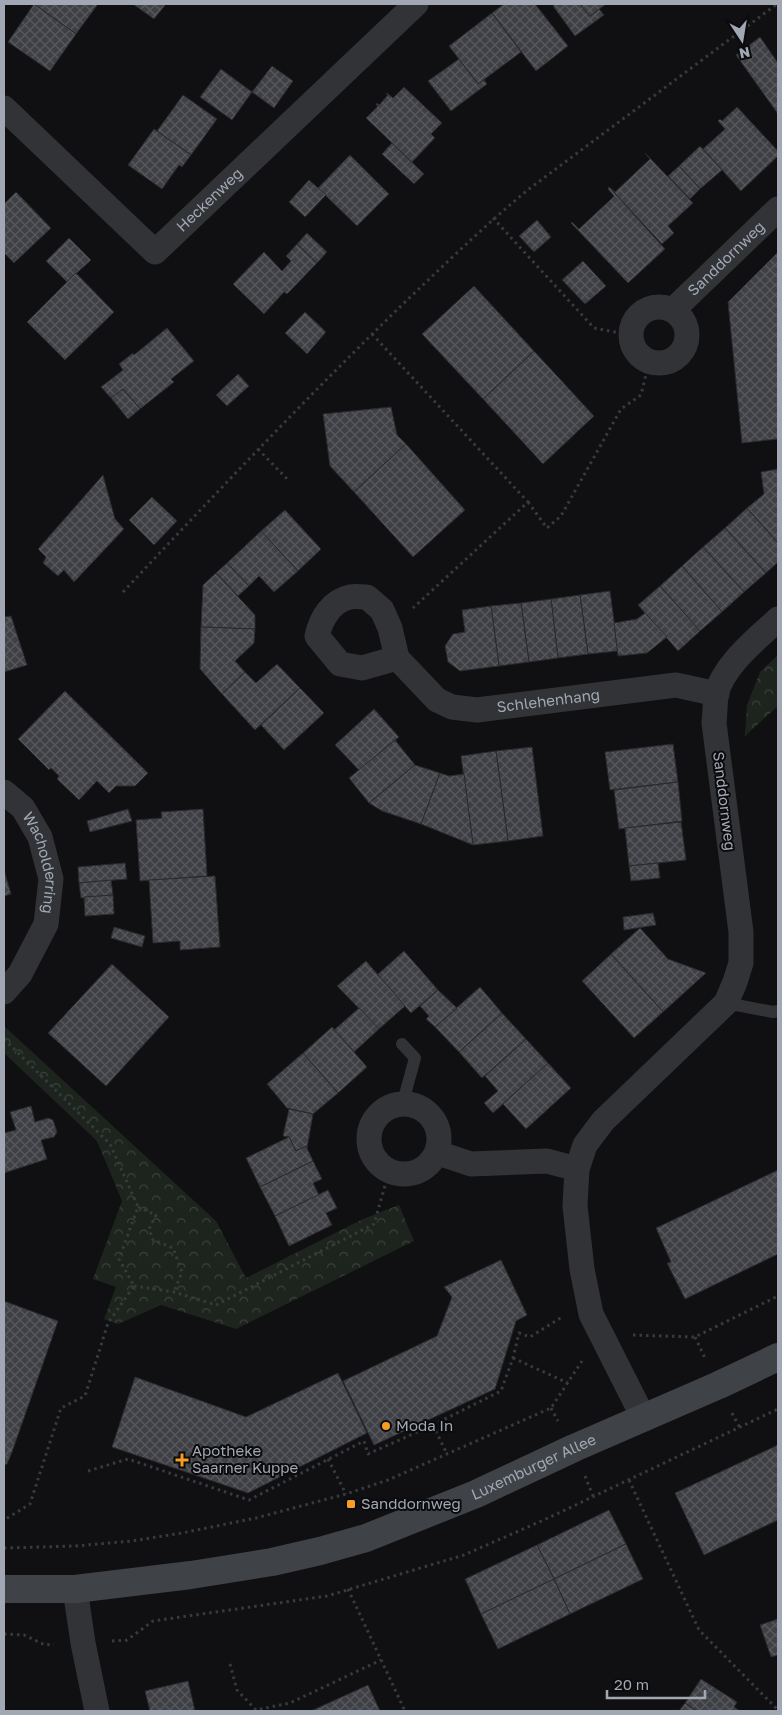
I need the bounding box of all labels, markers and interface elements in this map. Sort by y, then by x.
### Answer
north arrow [717,15,767,65]
text: N [738,44,752,63]
street label: Heckenweg [172,164,246,235]
street label: Sanddornweg [683,217,768,299]
street label: Schlehenhang [496,685,601,715]
street label: Sanddornweg [710,750,740,851]
street label: Wacholderring [19,808,61,915]
place label: Moda In [396,1416,453,1434]
marker: Moda In [380,1420,392,1432]
street label: Luxemburger Allee [468,1430,599,1503]
place label: Apotheke Saarner Kuppe [192,1441,299,1476]
marker: Apotheke Saarner Kuppe [176,1454,188,1466]
place label: Sanddornweg [361,1494,461,1512]
marker: Sanddornweg [345,1498,357,1510]
scale bar [607,1668,704,1700]
text: 20 m [614,1675,649,1693]

